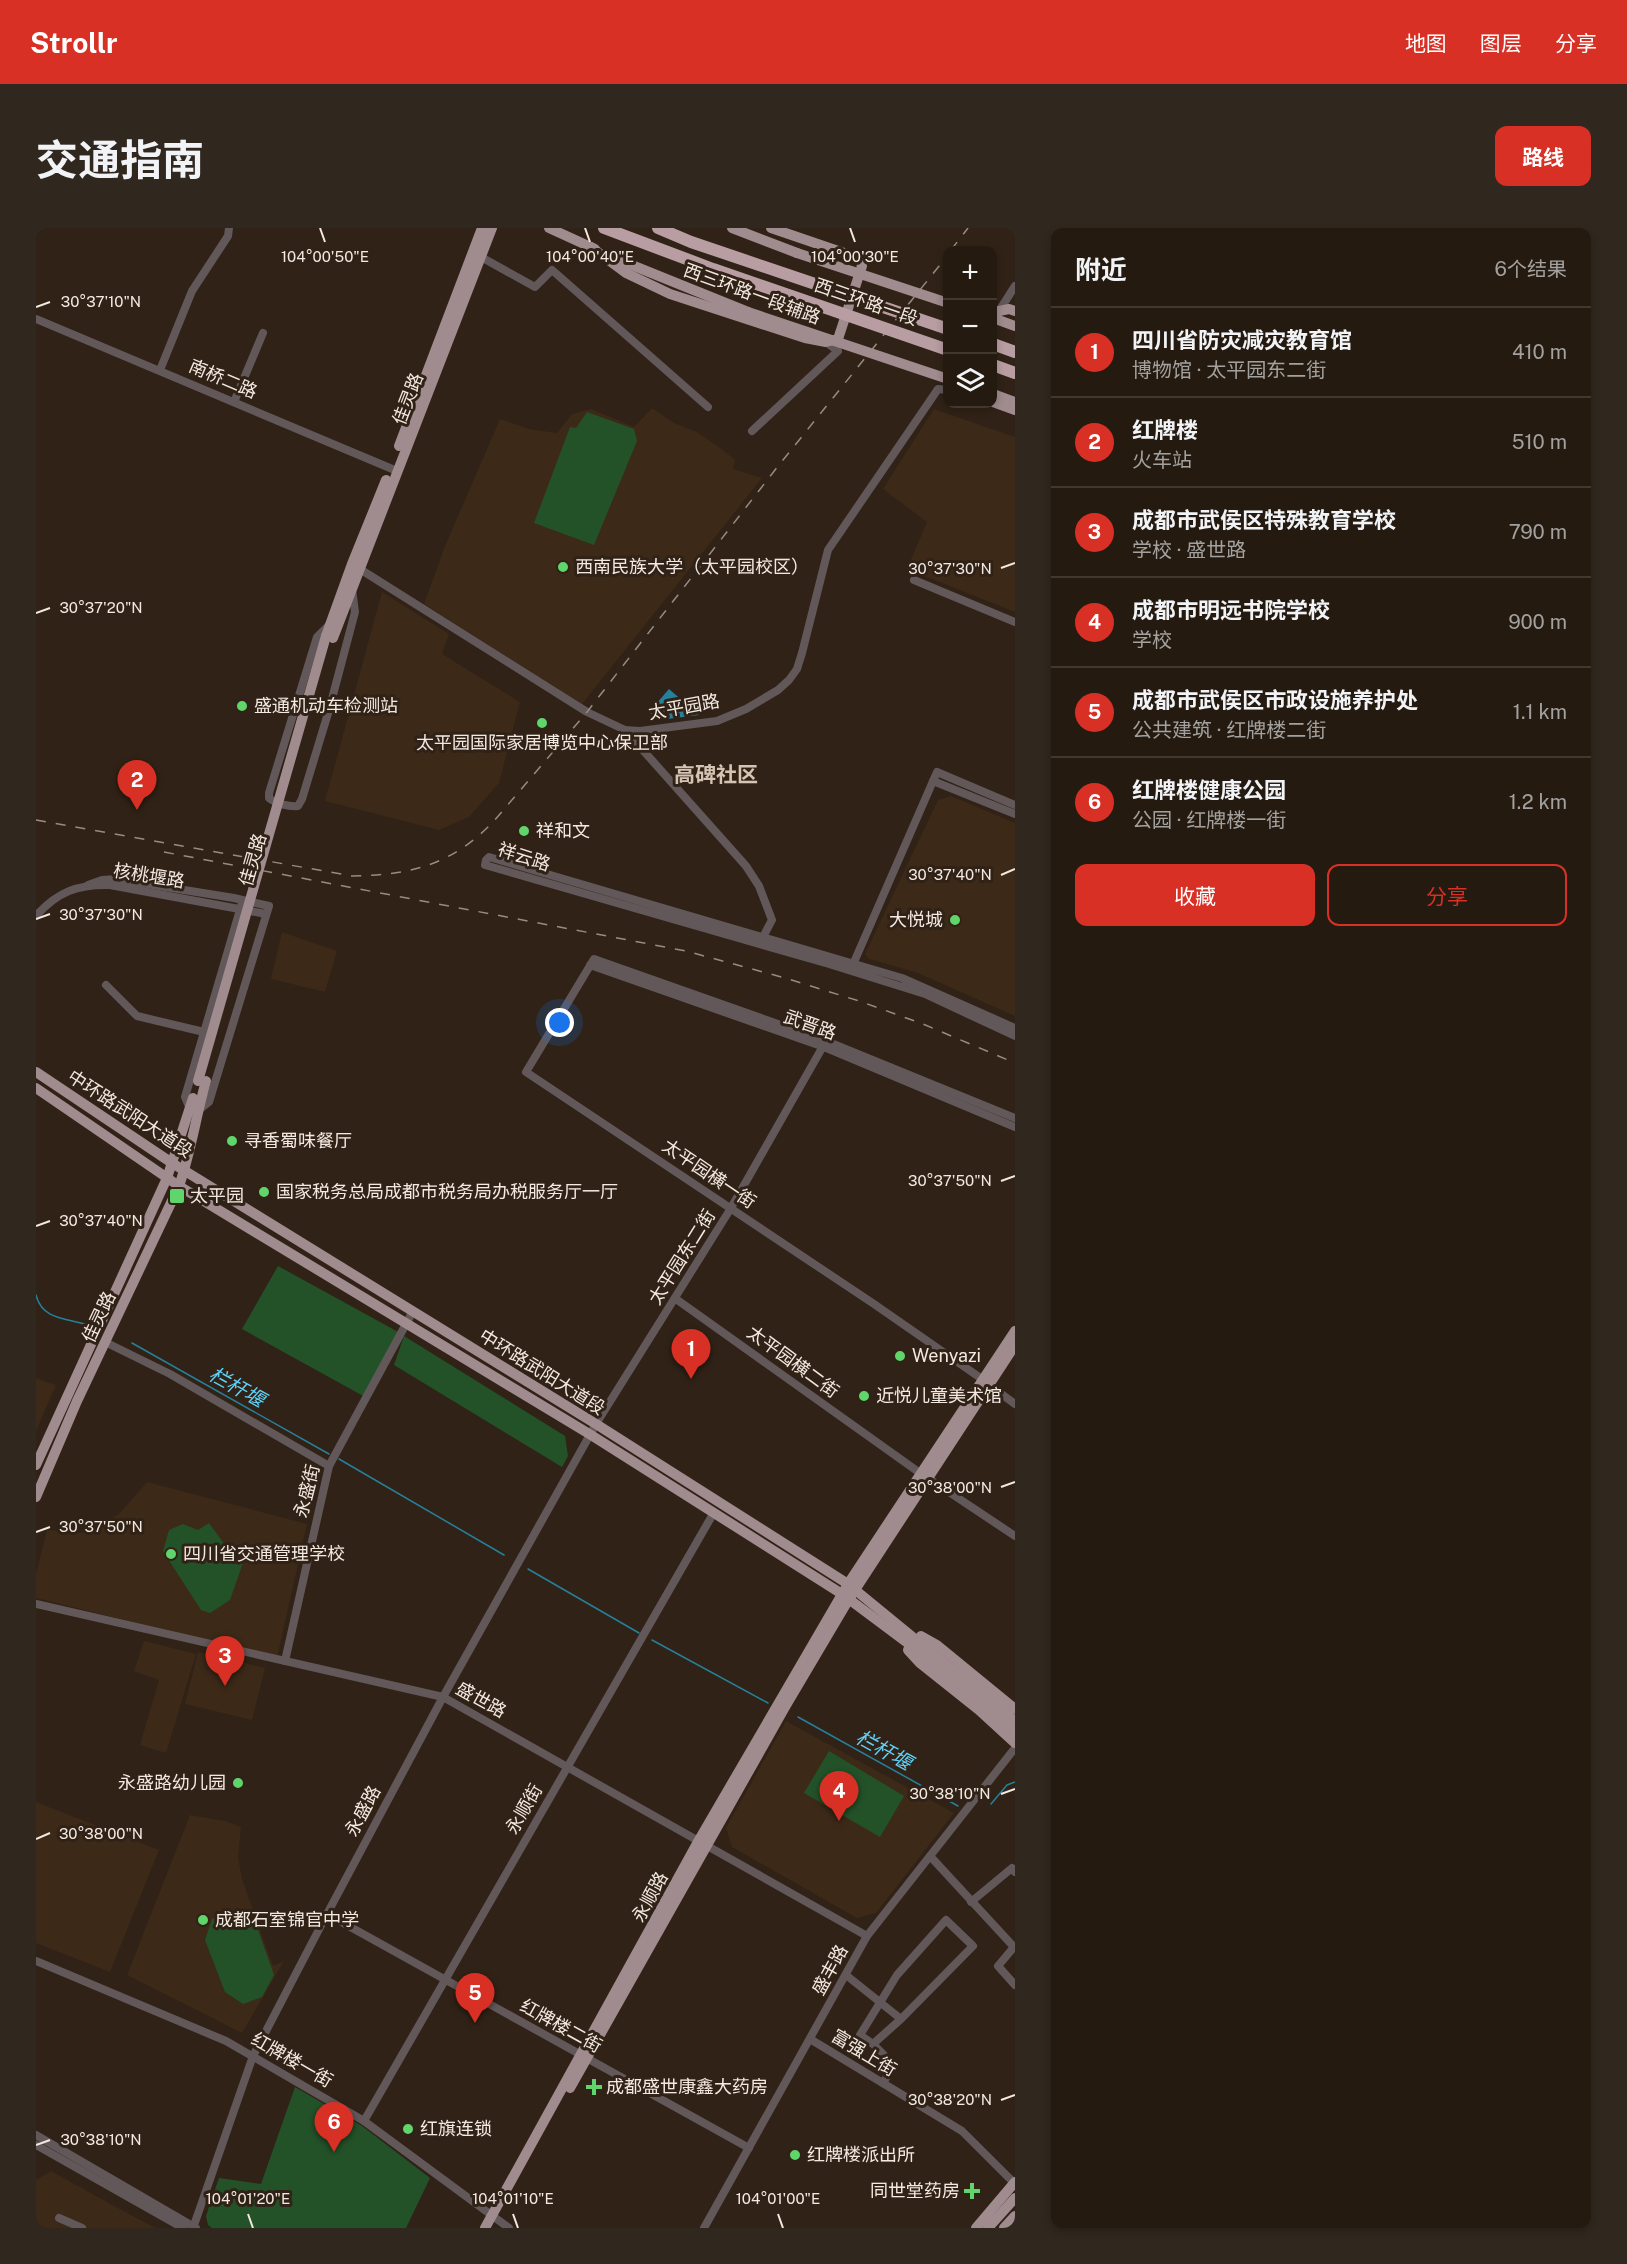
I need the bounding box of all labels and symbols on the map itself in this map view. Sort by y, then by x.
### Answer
text: 104°00'50"E [281,248,369,265]
text: 104°00'40"E [546,248,634,265]
text: 104°00'30"E [811,248,899,265]
street label: 西三环路一段辅路 [681,259,823,328]
street label: 西三环路一段 [812,274,921,329]
text: 30°37'10"N [61,293,141,310]
street label: 南桥二路 [186,355,260,402]
street label: 佳灵路 [388,370,427,428]
place label: 西南民族大学（太平园校区） [575,556,809,577]
marker: 西南民族大学（太平园校区） [556,560,570,574]
text: 30°37'30"N [908,560,992,577]
text: 30°37'20"N [59,599,143,616]
street label: 太平园路 [647,690,721,723]
place label: 盛通机动车检测站 [254,695,398,716]
marker: 盛通机动车检测站 [235,699,249,713]
marker: 太平园国际家居博览中心保卫部 [535,716,549,730]
place label: 太平园国际家居博览中心保卫部 [416,732,668,753]
pin: 2 [118,760,156,810]
district label: 高碑社区 [674,762,758,787]
place label: 祥和文 [536,820,590,841]
marker: 祥和文 [517,824,531,838]
street label: 佳灵路 [235,831,270,889]
street label: 祥云路 [495,838,553,875]
street label: 核桃堰路 [112,860,186,892]
text: 30°37'40"N [908,866,992,883]
text: 30°37'30"N [59,906,143,923]
place label: 大悦城 [889,909,943,930]
marker: 大悦城 [948,913,962,927]
street label: 武晋路 [781,1005,839,1044]
your location [545,1008,574,1037]
street label: 中环路武阳大道段 [64,1066,196,1162]
place label: 寻香蜀味餐厅 [244,1130,352,1151]
marker: 寻香蜀味餐厅 [225,1134,239,1148]
street label: 太平园横一街 [659,1135,760,1212]
text: 30°37'50"N [908,1172,992,1189]
place label: 国家税务总局成都市税务局办税服务厅一厅 [276,1181,618,1202]
place label: 太平园 [190,1185,244,1206]
marker: 国家税务总局成都市税务局办税服务厅一厅 [257,1185,271,1199]
marker: 太平园 [168,1187,186,1205]
street label: 太平园东二街 [644,1205,719,1308]
text: 30°37'40"N [59,1212,143,1229]
street label: 佳灵路 [78,1288,119,1346]
street label: 太平园横二街 [743,1321,843,1402]
street label: 中环路武阳大道段 [476,1325,609,1419]
pin: 1 [672,1330,710,1379]
place label: Wenyazi [912,1345,981,1366]
marker: Wenyazi [893,1349,907,1363]
water label: 栏杆堰 [205,1362,272,1413]
place label: 近悦儿童美术馆 [876,1385,1002,1406]
marker: 近悦儿童美术馆 [857,1389,871,1403]
street label: 永盛街 [290,1462,323,1520]
text: 30°38'00"N [908,1479,992,1496]
text: 30°37'50"N [59,1518,143,1535]
place label: 四川省交通管理学校 [183,1543,345,1564]
marker: 四川省交通管理学校 [164,1547,178,1561]
pin: 3 [206,1636,244,1686]
street label: 盛世路 [453,1677,510,1722]
water label: 栏杆堰 [852,1725,919,1776]
place label: 永盛路幼儿园 [118,1772,226,1793]
pin: 4 [820,1772,858,1821]
marker: 永盛路幼儿园 [231,1776,245,1790]
street label: 永顺街 [501,1780,546,1837]
street label: 永盛路 [341,1782,385,1840]
text: 30°38'10"N [909,1785,991,1802]
text: 30°38'00"N [59,1825,143,1842]
street label: 永顺路 [627,1868,672,1925]
place label: 成都石室锦官中学 [215,1909,359,1930]
marker: 成都石室锦官中学 [196,1913,210,1927]
street label: 盛丰路 [807,1941,852,1998]
pin: 5 [456,1974,494,2023]
street label: 红牌楼二街 [517,1995,606,2057]
street label: 富强上街 [828,2025,901,2080]
street label: 红牌楼一街 [248,2028,336,2091]
place label: 成都盛世康鑫大药房 [606,2076,768,2097]
marker: 成都盛世康鑫大药房 [587,2080,601,2094]
text: 30°38'20"N [908,2091,992,2108]
pin: 6 [314,2102,354,2152]
place label: 红旗连锁 [420,2118,492,2139]
marker: 红旗连锁 [401,2122,415,2136]
text: 30°38'10"N [60,2131,142,2148]
place label: 红牌楼派出所 [807,2144,915,2165]
marker: 红牌楼派出所 [788,2148,802,2162]
place label: 同世堂药房 [870,2180,960,2201]
marker: 同世堂药房 [965,2184,979,2198]
text: 104°01'20"E [206,2190,290,2207]
text: 104°01'10"E [472,2190,554,2207]
text: 104°01'00"E [736,2190,820,2207]

